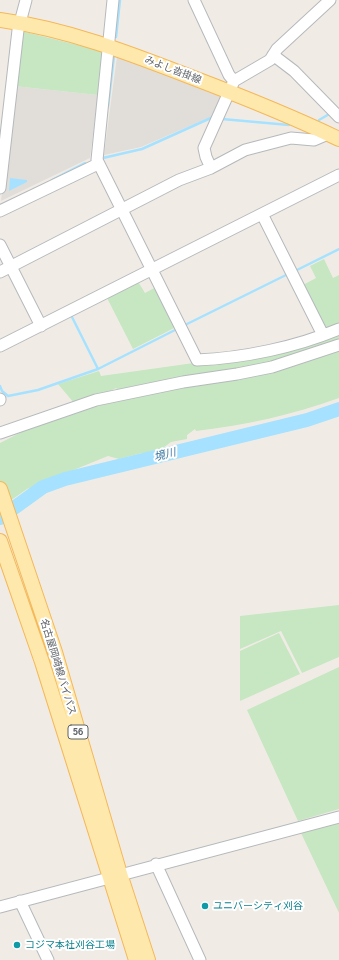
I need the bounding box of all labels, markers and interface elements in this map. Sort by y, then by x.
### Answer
street label: みよし沓掛線 [143,54,203,86]
water label: 境川 [153,446,177,464]
street label: 名古屋岡崎線バイパス [38,617,78,717]
road number: 56 [68,725,88,739]
place label: ユニバーシティ刈谷 [213,900,303,912]
marker: ユニバーシティ刈谷 [200,901,210,911]
place label: コジマ本社刈谷工場 [25,939,115,951]
marker: コジマ本社刈谷工場 [12,940,22,950]

